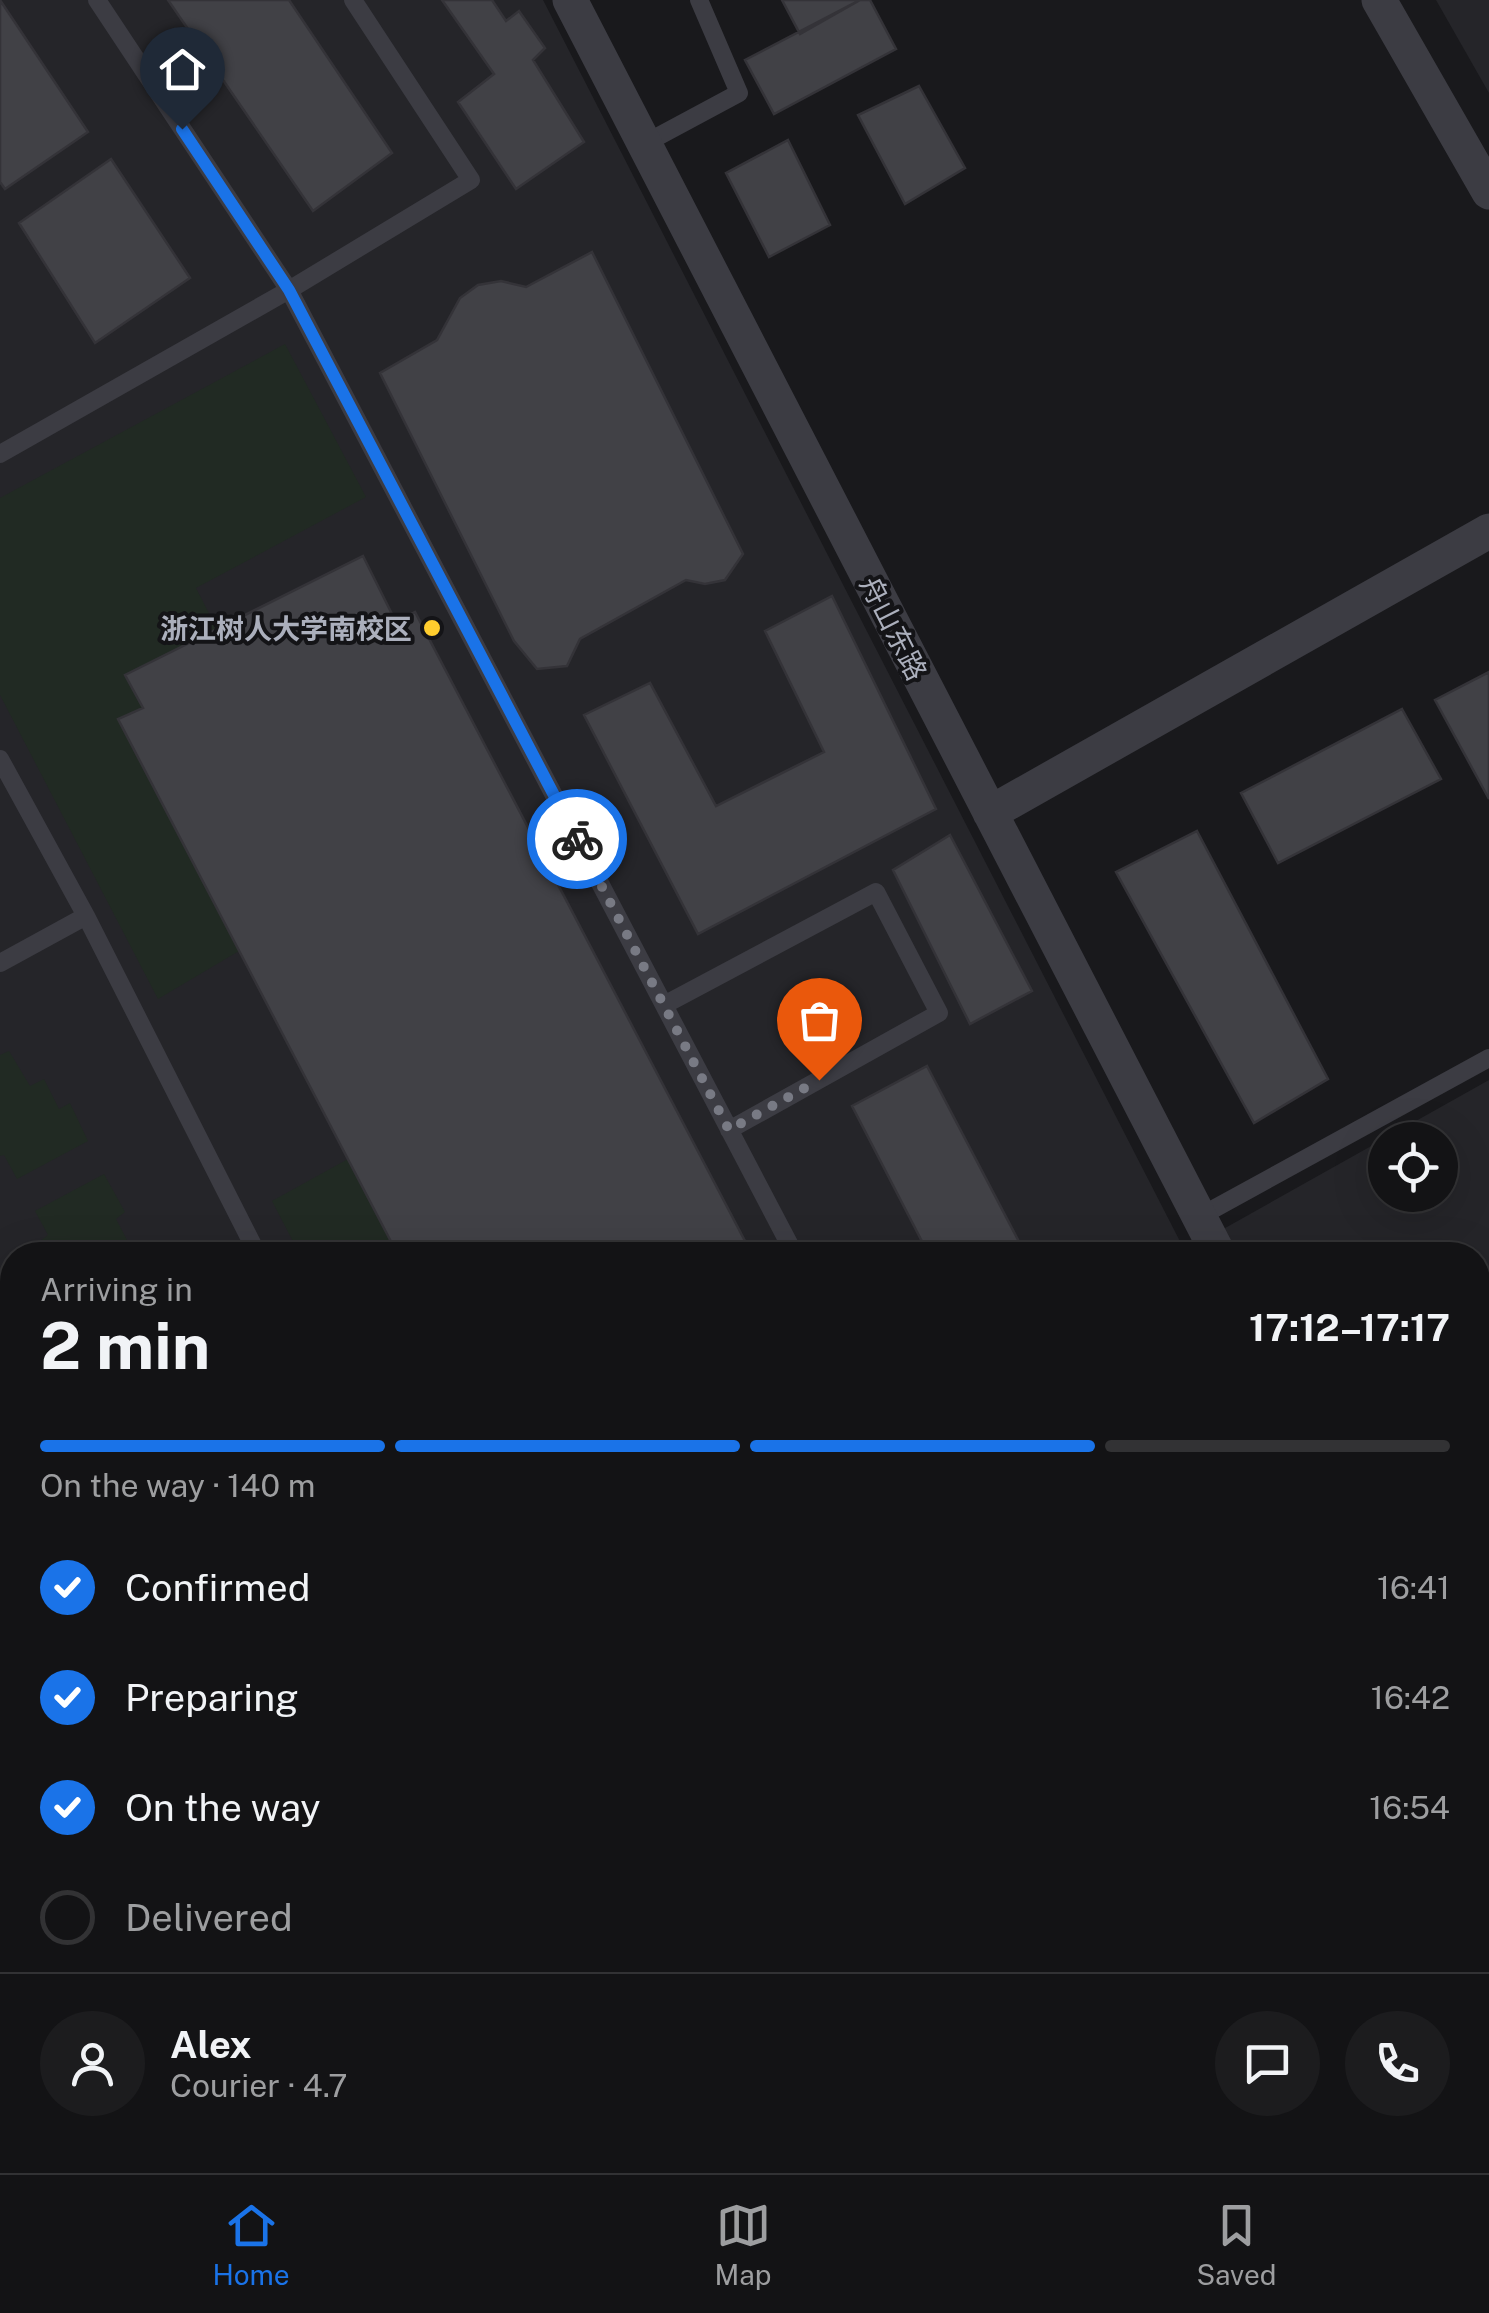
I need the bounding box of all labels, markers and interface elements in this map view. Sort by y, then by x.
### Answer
pin [140,27,225,130]
icon: home [155,42,210,97]
street label: 舟山东路 [854,571,934,685]
place label: 浙江树人大学南校区 [160,612,412,645]
marker: 浙江树人大学南校区 [421,617,443,639]
courier [527,789,627,889]
icon: bike [550,812,605,867]
pin [777,978,862,1081]
icon: bag [792,993,847,1048]
map controls [1368,1122,1458,1212]
button: locate [1368,1122,1458,1212]
text: Arriving in [40,1271,193,1308]
text: 17:12–17:17 [1249,1305,1450,1350]
text: 2 min [40,1307,210,1384]
text: On the way · 140 m [40,1467,316,1504]
icon: check [40,1560,95,1615]
text: Confirmed [125,1565,310,1610]
text: 16:41 [1377,1569,1450,1606]
icon: check [40,1670,95,1725]
text: Preparing [125,1675,299,1720]
text: 16:42 [1371,1679,1450,1716]
icon: check [40,1780,95,1835]
text: On the way [125,1785,321,1830]
text: 16:54 [1369,1789,1450,1826]
text: Delivered [125,1895,293,1940]
button: person [40,2011,145,2116]
button: chat [1215,2011,1320,2116]
button: phone [1345,2011,1450,2116]
text: Alex [170,2022,252,2067]
text: Courier · 4.7 [170,2067,347,2104]
tab: Home [212,2198,290,2291]
tab: Map [715,2198,771,2291]
tab: Saved [1196,2198,1277,2291]

